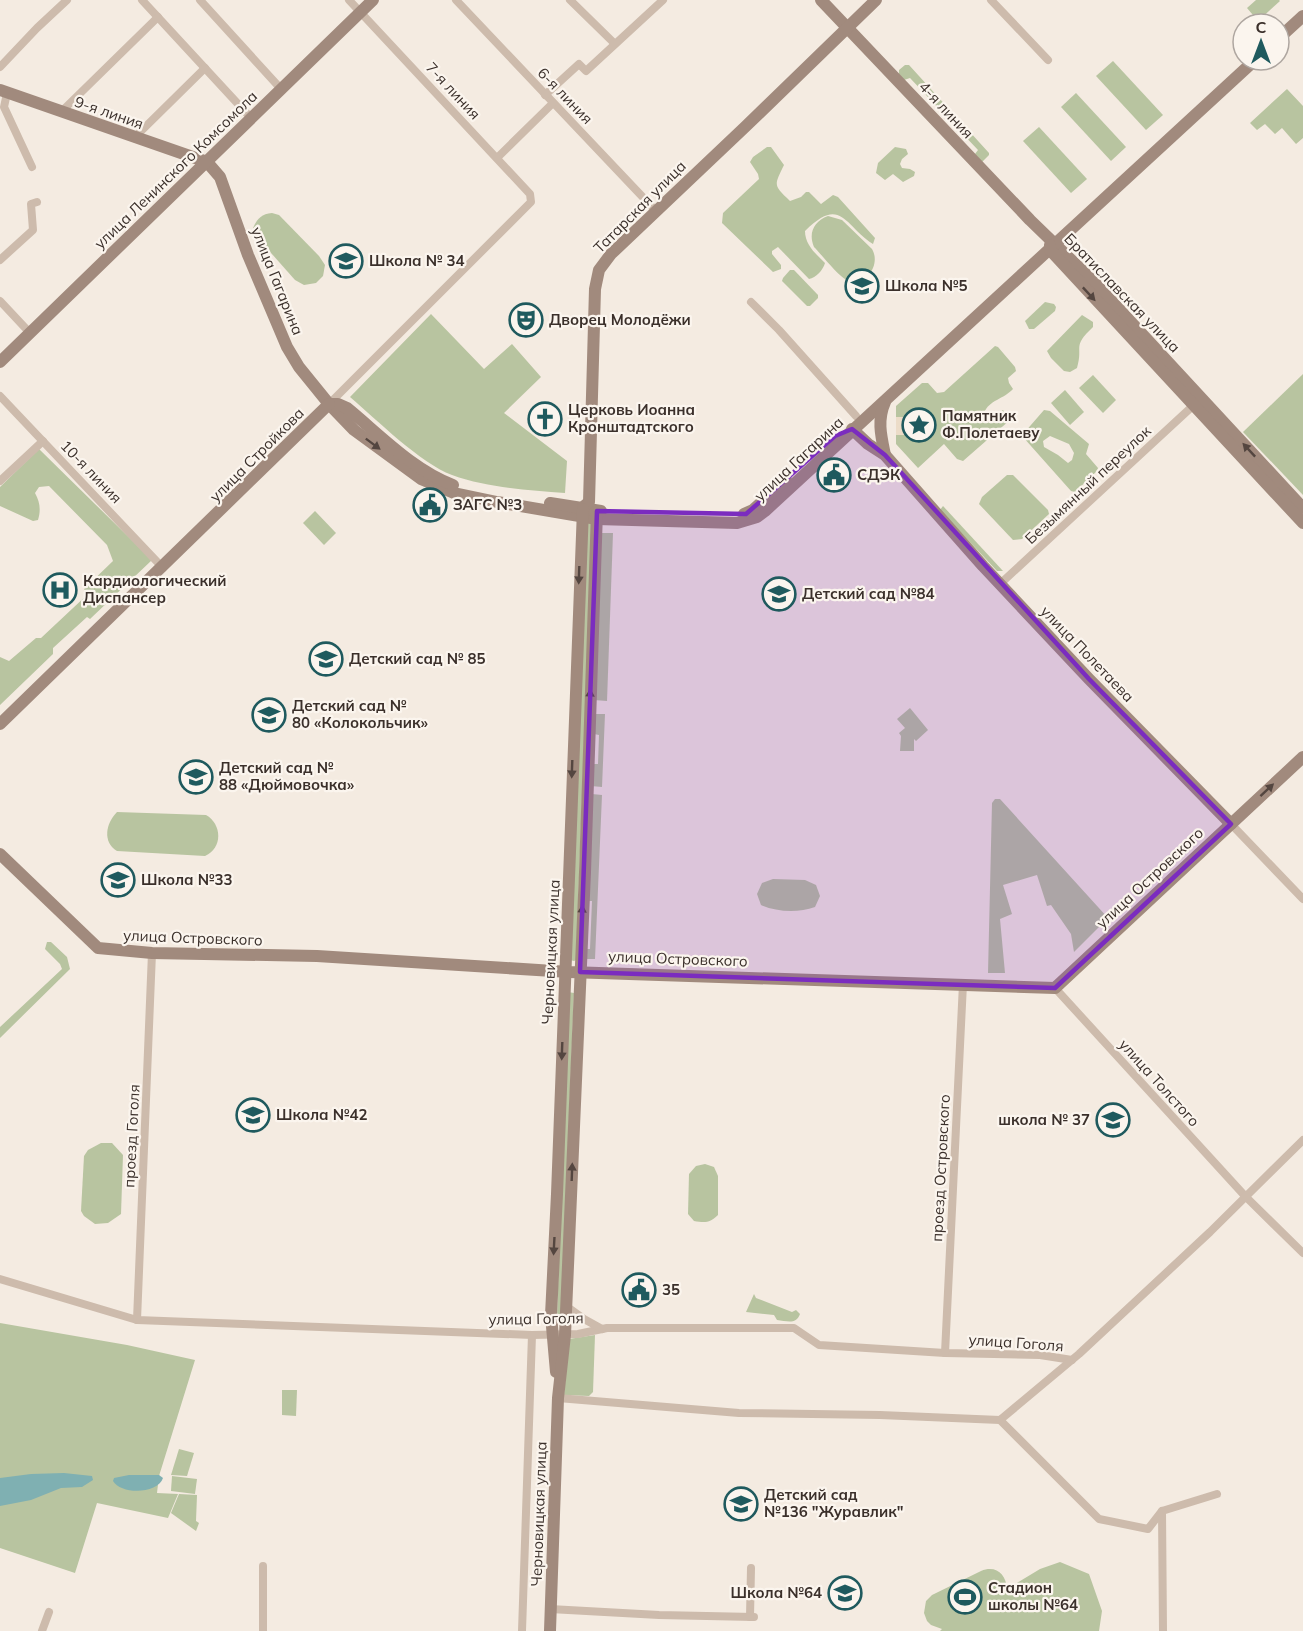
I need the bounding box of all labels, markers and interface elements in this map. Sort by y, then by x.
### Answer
north arrow [1231,12,1291,72]
text: С [1256,17,1267,37]
street label: 7-я линия [422,58,485,123]
street label: 6-я линия [534,63,597,128]
street label: 4-я линия [915,77,978,142]
street label: улица Ленинского Комсомола [90,87,261,253]
street label: 9-я линия [72,92,146,133]
street label: Татарская улица [589,156,690,257]
street label: улица Гагарина [247,224,308,338]
street label: Братиславская улица [1060,229,1184,356]
school or university icon: Школа № 34 [328,243,364,279]
place label: Школа № 34 [369,251,465,270]
school or university icon: Школа №5 [844,268,880,304]
place label: Школа №5 [885,276,967,295]
one-way arrow [1082,286,1095,301]
theatre icon: Дворец Молодёжи [508,302,544,338]
place label: Дворец Молодёжи [549,310,691,329]
place label: Церковь Иоанна Кронштадтского [568,400,695,436]
church icon: Церковь Иоанна Кронштадтского [527,401,563,437]
street label: улица Стройкова [205,403,308,506]
place label: Памятник Ф.Полетаеву [942,406,1040,442]
place icon: Памятник Ф.Полетаеву [901,407,937,443]
street label: улица Гагарина [750,412,847,505]
street label: Безымянный переулок [1021,421,1155,548]
street label: 10-я линия [57,436,126,507]
one-way arrow [365,437,380,449]
one-way arrow [1242,442,1256,457]
public building icon: СДЭК [816,457,852,493]
place label: СДЭК [857,465,901,484]
public building icon: ЗАГС №3 [412,487,448,523]
place label: ЗАГС №3 [453,495,522,514]
one-way arrow [575,565,584,584]
place label: Кардиологический Диспансер [83,571,226,607]
hospital icon: Кардиологический Диспансер [42,572,78,608]
school or university icon: Детский сад №84 [761,576,797,612]
place label: Детский сад №84 [802,584,934,603]
street label: улица Полетаева [1037,602,1138,706]
school or university icon: Детский сад № 85 [308,641,344,677]
place label: Детский сад № 85 [349,649,486,668]
one-way arrow [586,688,595,707]
place label: Детский сад № 80 «Колокольчик» [292,696,429,732]
school or university icon: Детский сад № 80 «Колокольчик» [251,697,287,733]
place label: Детский сад № 88 «Дюймовочка» [219,758,355,794]
school or university icon: Детский сад № 88 «Дюймовочка» [178,759,214,795]
one-way arrow [568,760,577,779]
one-way arrow [1260,784,1274,798]
street label: улица Островского [1092,823,1207,932]
school or university icon: Школа №33 [100,862,136,898]
place label: Школа №33 [141,870,232,889]
street label: Черновицкая улица [537,879,564,1025]
one-way arrow [578,904,587,923]
street label: улица Островского [123,926,263,949]
street label: улица Островского [608,947,748,970]
street label: улица Толстого [1115,1035,1204,1130]
one-way arrow [557,1041,567,1060]
street label: проезд Гоголя [119,1084,144,1188]
street label: проезд Островского [927,1094,954,1242]
school or university icon: Школа №42 [235,1097,271,1133]
school or university icon: школа № 37 [1095,1102,1131,1138]
place label: Школа №42 [276,1105,367,1124]
place label: школа № 37 [998,1110,1090,1129]
one-way arrow [567,1163,576,1182]
one-way arrow [550,1236,559,1255]
public building icon: 35 [621,1272,657,1308]
place label: 35 [662,1280,680,1299]
street label: улица Гоголя [488,1308,584,1329]
street label: улица Гоголя [968,1330,1064,1355]
street label: Черновицкая улица [526,1441,551,1587]
place label: Детский сад №136 "Журавлик" [764,1485,903,1521]
school or university icon: Детский сад №136 "Журавлик" [723,1486,759,1522]
school or university icon: Школа №64 [827,1575,863,1611]
place label: Стадион школы №64 [988,1578,1078,1614]
sports icon: Стадион школы №64 [947,1579,983,1615]
place label: Школа №64 [731,1583,822,1602]

